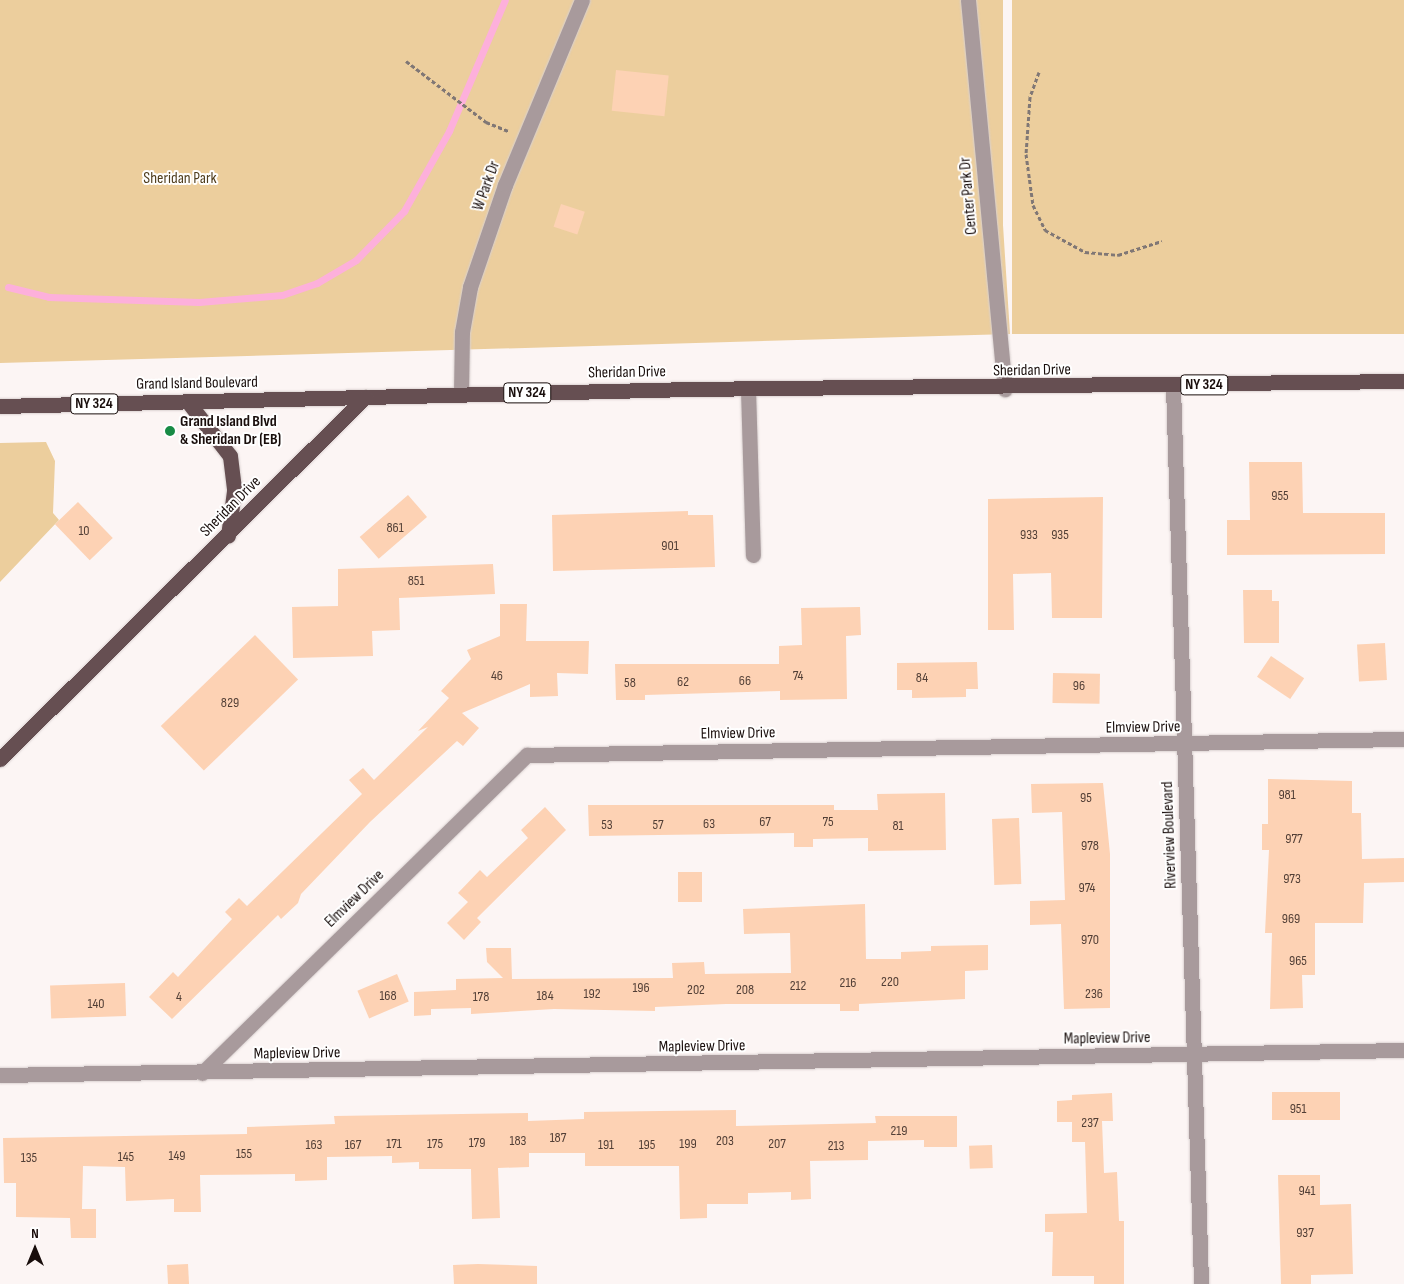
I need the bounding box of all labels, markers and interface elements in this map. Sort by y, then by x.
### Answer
street label: Center Park Dr [956,156,982,236]
street label: W Park Dr [469,159,505,213]
park label: Sheridan Park [143,169,217,189]
street label: Sheridan Drive [993,361,1071,381]
street label: Sheridan Drive [588,363,666,383]
road number: NY 324 [1180,372,1228,398]
street label: Grand Island Boulevard [136,373,258,395]
road number: NY 324 [503,380,551,406]
road number: NY 324 [70,392,118,416]
place label: Grand Island Blvd & Sheridan Dr (EB) [180,412,281,450]
marker: Grand Island Blvd & Sheridan Dr (EB) [164,425,176,437]
street label: Sheridan Drive [197,473,265,541]
house number: 955 [1271,488,1289,504]
house number: 861 [386,520,404,536]
house number: 10 [78,523,90,539]
house number: 933 [1020,527,1038,543]
house number: 935 [1051,527,1069,543]
house number: 901 [661,538,679,554]
house number: 851 [408,573,424,589]
house number: 46 [491,668,503,684]
house number: 74 [793,668,803,684]
house number: 84 [916,670,928,686]
house number: 66 [739,673,751,689]
house number: 62 [677,674,689,690]
house number: 58 [624,675,636,691]
house number: 96 [1073,678,1085,694]
house number: 829 [221,695,239,711]
street label: Elmview Drive [1105,718,1181,738]
street label: Elmview Drive [700,724,776,744]
street label: Riverview Boulevard [1159,781,1181,889]
house number: 981 [1278,787,1296,803]
house number: 95 [1080,790,1092,806]
house number: 67 [759,814,771,830]
house number: 75 [822,814,834,830]
house number: 63 [703,816,715,832]
house number: 53 [601,817,613,833]
house number: 57 [652,817,664,833]
house number: 81 [892,818,904,834]
house number: 977 [1285,831,1303,847]
house number: 978 [1081,838,1099,854]
street label: Elmview Drive [321,866,389,932]
house number: 973 [1283,871,1301,887]
house number: 974 [1079,880,1095,896]
house number: 969 [1282,911,1300,927]
house number: 970 [1081,932,1099,948]
house number: 965 [1289,953,1307,969]
house number: 220 [881,974,899,990]
house number: 216 [840,975,856,991]
house number: 212 [790,978,806,994]
house number: 196 [632,980,650,996]
house number: 202 [687,982,705,998]
house number: 208 [736,982,754,998]
house number: 192 [584,986,600,1002]
house number: 236 [1085,986,1103,1002]
house number: 168 [379,988,397,1004]
house number: 184 [536,988,554,1004]
house number: 4 [176,989,182,1005]
house number: 178 [473,989,489,1005]
house number: 140 [88,996,104,1012]
street label: Mapleview Drive [1064,1029,1150,1049]
street label: Mapleview Drive [659,1037,745,1057]
street label: Mapleview Drive [254,1044,340,1064]
house number: 951 [1290,1101,1306,1117]
house number: 237 [1081,1115,1099,1131]
house number: 219 [891,1123,907,1139]
house number: 187 [550,1130,566,1146]
house number: 183 [510,1133,526,1149]
house number: 203 [716,1133,734,1149]
house number: 179 [469,1135,485,1151]
house number: 171 [386,1136,402,1152]
house number: 175 [427,1136,443,1152]
house number: 199 [679,1136,697,1152]
house number: 207 [768,1136,786,1152]
house number: 163 [306,1137,322,1153]
house number: 167 [345,1137,361,1153]
house number: 191 [598,1137,614,1153]
house number: 195 [639,1137,655,1153]
house number: 213 [828,1138,844,1154]
house number: 155 [236,1146,252,1162]
house number: 149 [169,1148,185,1164]
house number: 145 [118,1149,134,1165]
house number: 135 [21,1150,37,1166]
house number: 941 [1299,1183,1315,1199]
north arrow [10,1224,60,1274]
text: N [31,1225,39,1242]
house number: 937 [1296,1225,1314,1241]

